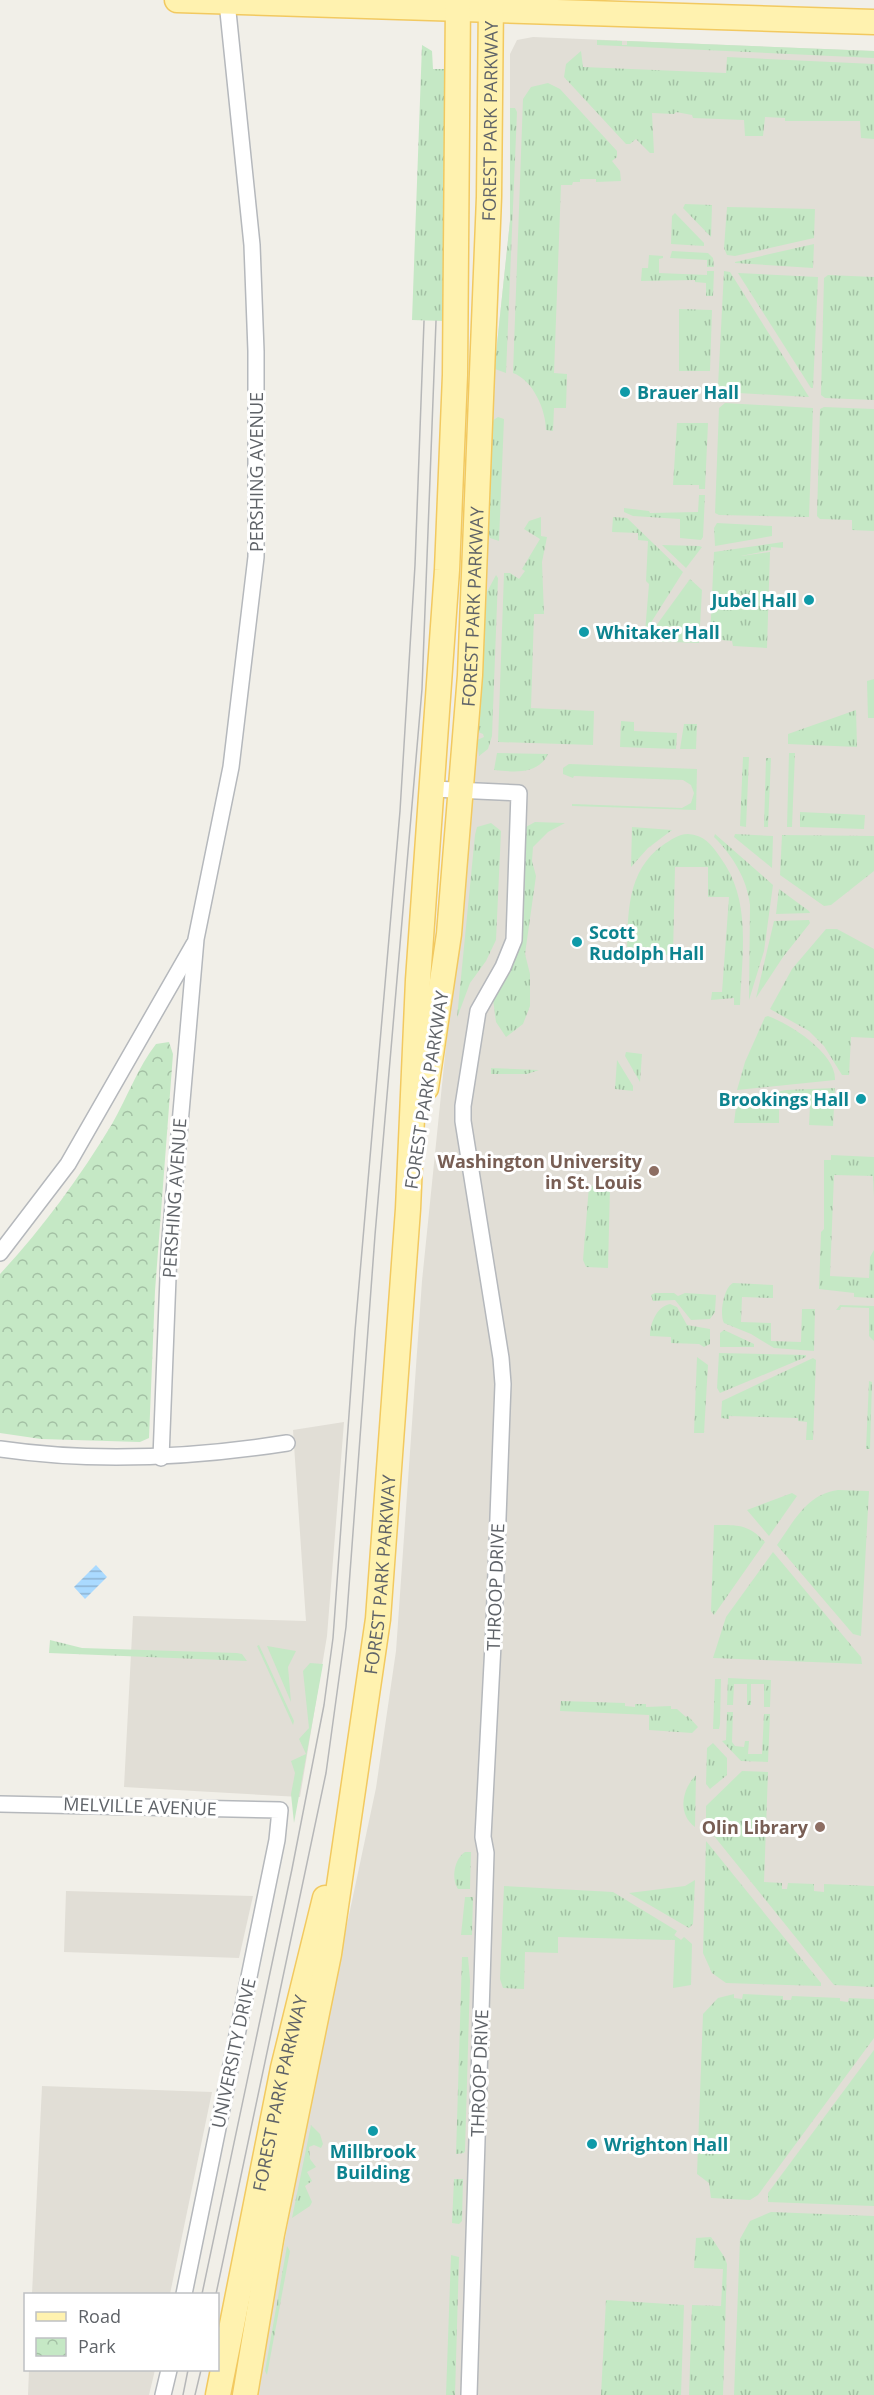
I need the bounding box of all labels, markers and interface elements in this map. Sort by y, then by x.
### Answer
street label: FOREST PARK PARKWAY [476,20,503,222]
place label: Brauer Hall [637,380,739,404]
marker: Brauer Hall [618,385,632,399]
street label: PERSHING AVENUE [244,392,268,552]
street label: FOREST PARK PARKWAY [455,505,489,708]
place label: Jubel Hall [709,588,797,612]
marker: Jubel Hall [802,593,816,607]
place label: Whitaker Hall [596,620,720,644]
marker: Whitaker Hall [577,625,591,639]
place label: Scott Rudolph Hall [589,920,704,965]
marker: Scott Rudolph Hall [570,935,584,949]
street label: FOREST PARK PARKWAY [398,988,454,1191]
place label: Brookings Hall [719,1087,849,1111]
marker: Brookings Hall [854,1092,868,1106]
street label: PERSHING AVENUE [156,1117,192,1279]
place label: Washington University in St. Louis [438,1149,643,1194]
marker: Washington University in St. Louis [647,1164,661,1178]
street label: FOREST PARK PARKWAY [358,1473,401,1676]
street label: THROOP DRIVE [481,1523,509,1651]
street label: MELVILLE AVENUE [63,1791,217,1821]
place label: Olin Library [702,1815,809,1839]
marker: Olin Library [813,1820,827,1834]
street label: UNIVERSITY DRIVE [205,1976,261,2130]
street label: FOREST PARK PARKWAY [247,1992,313,2194]
street label: THROOP DRIVE [465,2009,493,2137]
marker: Millbrook Building [366,2124,380,2138]
place label: Wrighton Hall [604,2132,728,2156]
marker: Wrighton Hall [585,2137,599,2151]
place label: Millbrook Building [330,2139,417,2184]
legend [24,2293,219,2371]
text: Road [78,2304,121,2328]
text: Park [78,2334,116,2358]

